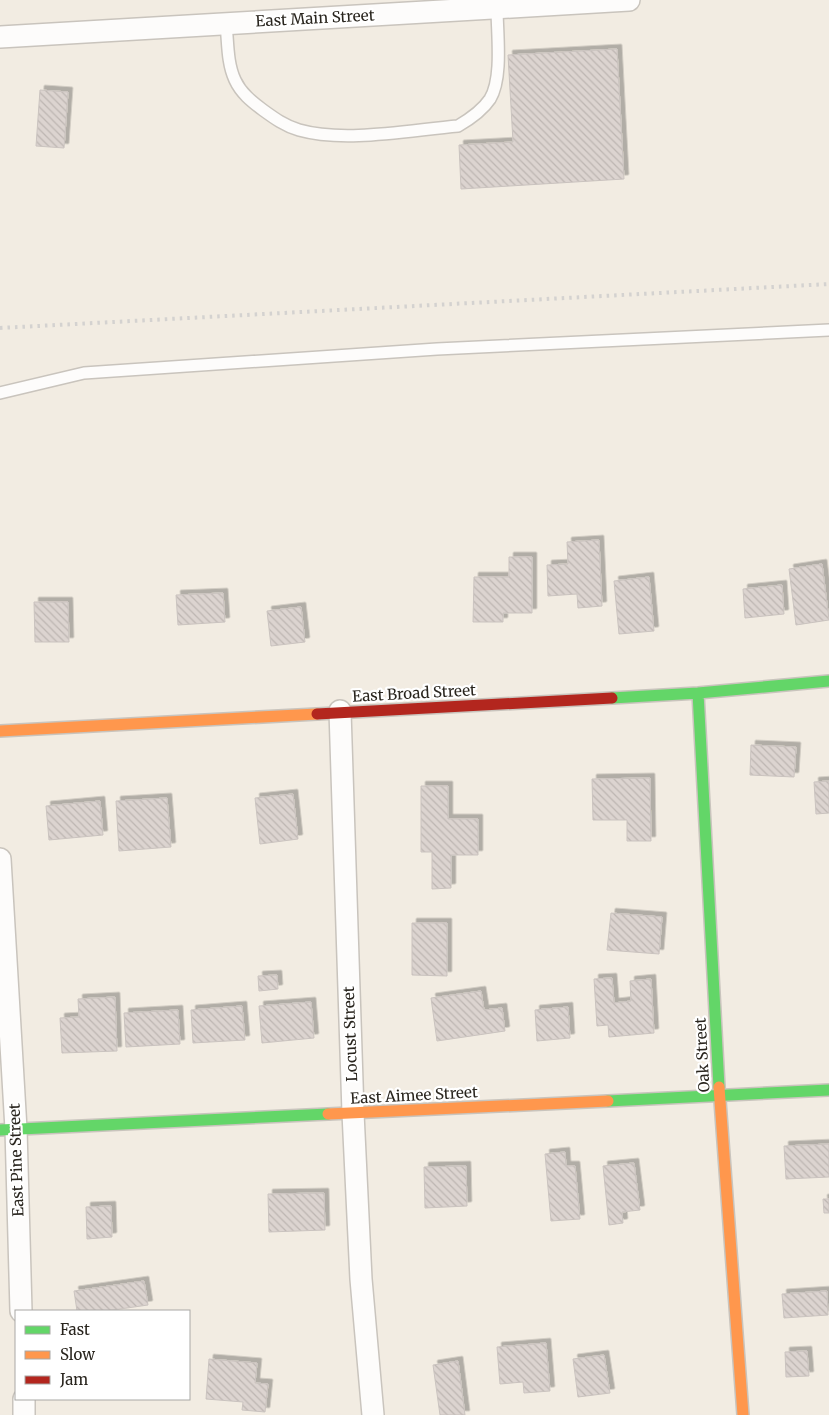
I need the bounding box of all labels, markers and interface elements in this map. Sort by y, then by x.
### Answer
street label: East Main Street [255,5,375,31]
street label: East Broad Street [352,680,476,706]
street label: Locust Street [339,986,361,1082]
street label: Oak Street [691,1017,713,1093]
street label: East Aimee Street [350,1082,478,1108]
street label: East Pine Street [5,1103,27,1217]
legend [15,1310,190,1400]
text: Fast [60,1320,90,1339]
text: Slow [60,1345,95,1364]
text: Jam [59,1370,88,1389]

